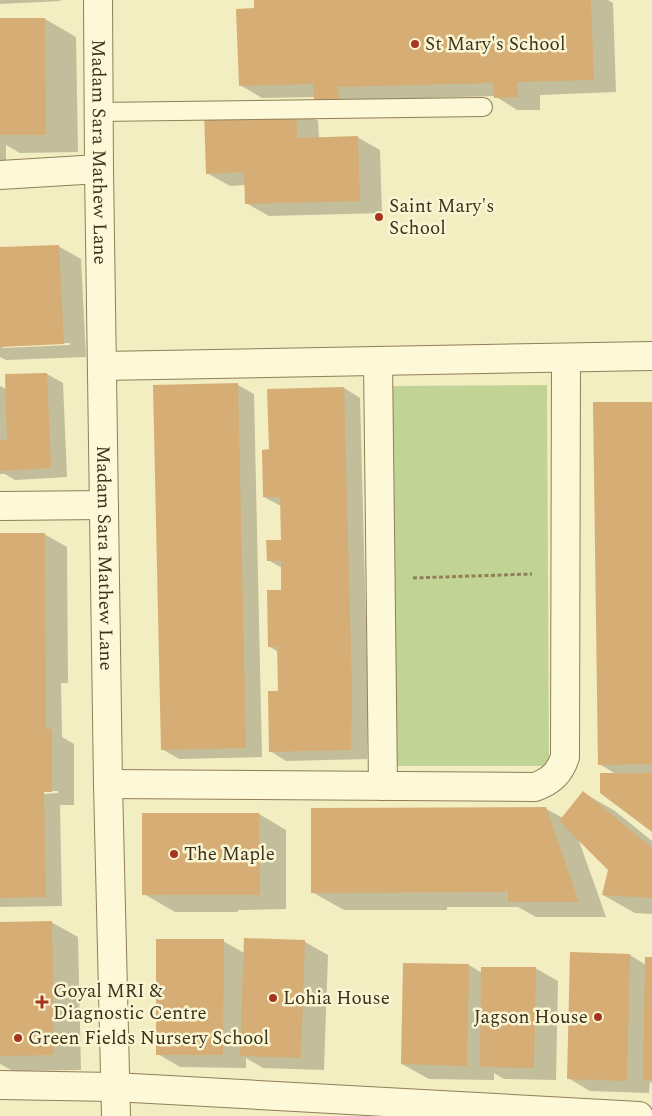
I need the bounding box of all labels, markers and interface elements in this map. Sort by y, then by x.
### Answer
place label: St Mary's School [425,30,565,59]
marker: St Mary's School [409,38,421,50]
street label: Madam Sara Mathew Lane [84,39,115,265]
place label: Saint Mary's School [389,192,494,243]
marker: Saint Mary's School [373,211,385,223]
street label: Madam Sara Mathew Lane [89,445,121,671]
place label: The Maple [184,840,275,869]
marker: The Maple [168,848,180,860]
place label: Goyal MRI & Diagnostic Centre [53,977,207,1028]
place label: Lohia House [283,984,390,1013]
marker: Lohia House [267,992,279,1004]
marker: Goyal MRI & Diagnostic Centre [35,995,49,1009]
place label: Jagson House [474,1003,588,1032]
marker: Jagson House [592,1011,604,1023]
place label: Green Fields Nursery School [28,1024,269,1053]
marker: Green Fields Nursery School [12,1032,24,1044]

